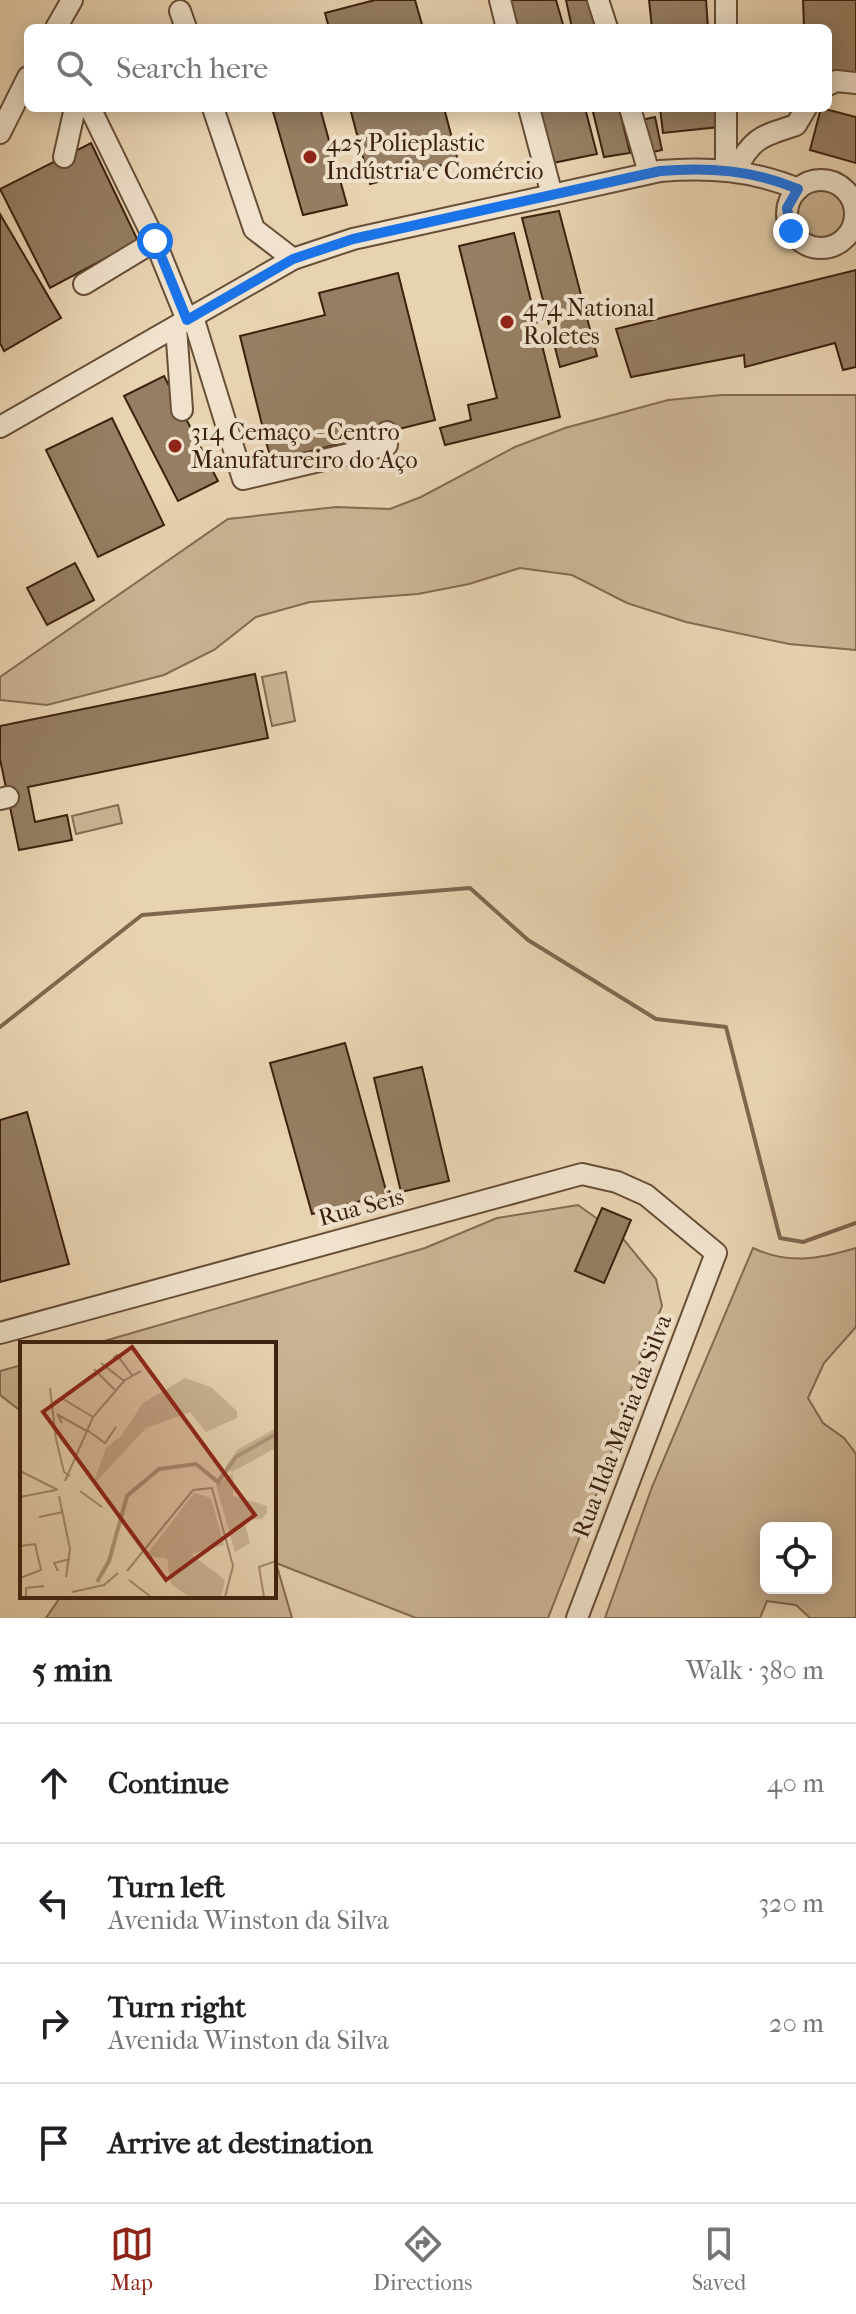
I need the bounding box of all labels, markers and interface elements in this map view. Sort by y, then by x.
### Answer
search box [24,24,832,112]
icon: search [52,46,96,90]
text: Search here [116,51,268,86]
place label: 425 Polieplastic Indústria e Comércio [326,129,543,185]
marker: 425 Polieplastic Indústria e Comércio [301,148,319,166]
route end [773,213,809,249]
route start [137,223,173,259]
place label: 474 National Roletes [523,294,655,350]
marker: 474 National Roletes [498,313,516,331]
place label: 314 Cemaço - Centro Manufatureiro do Aço [191,418,418,475]
marker: 314 Cemaço - Centro Manufatureiro do Aço [166,437,184,455]
street label: Rua Seis [315,1182,407,1232]
street label: Rua Ilda Maria da Silva [567,1310,678,1541]
inset map [20,1342,276,1598]
map controls [760,1522,832,1594]
button: locate [760,1522,832,1594]
text: 5 min [32,1650,112,1690]
text: Walk · 380 m [686,1655,824,1686]
icon: ahead [32,1761,76,1805]
text: Continue [108,1766,229,1801]
text: 40 m [767,1768,824,1799]
text: Turn left [108,1870,225,1905]
icon: left [32,1881,76,1925]
text: 320 m [758,1888,824,1919]
text: Avenida Winston da Silva [108,1905,389,1936]
text: Turn right [108,1990,246,2025]
icon: right [32,2001,76,2045]
text: 20 m [769,2008,824,2039]
text: Avenida Winston da Silva [108,2025,389,2056]
icon: arrive [32,2121,76,2165]
text: Arrive at destination [108,2126,373,2161]
tab: Map [110,2222,154,2296]
tab: Directions [373,2222,472,2296]
tab: Saved [692,2222,746,2296]

